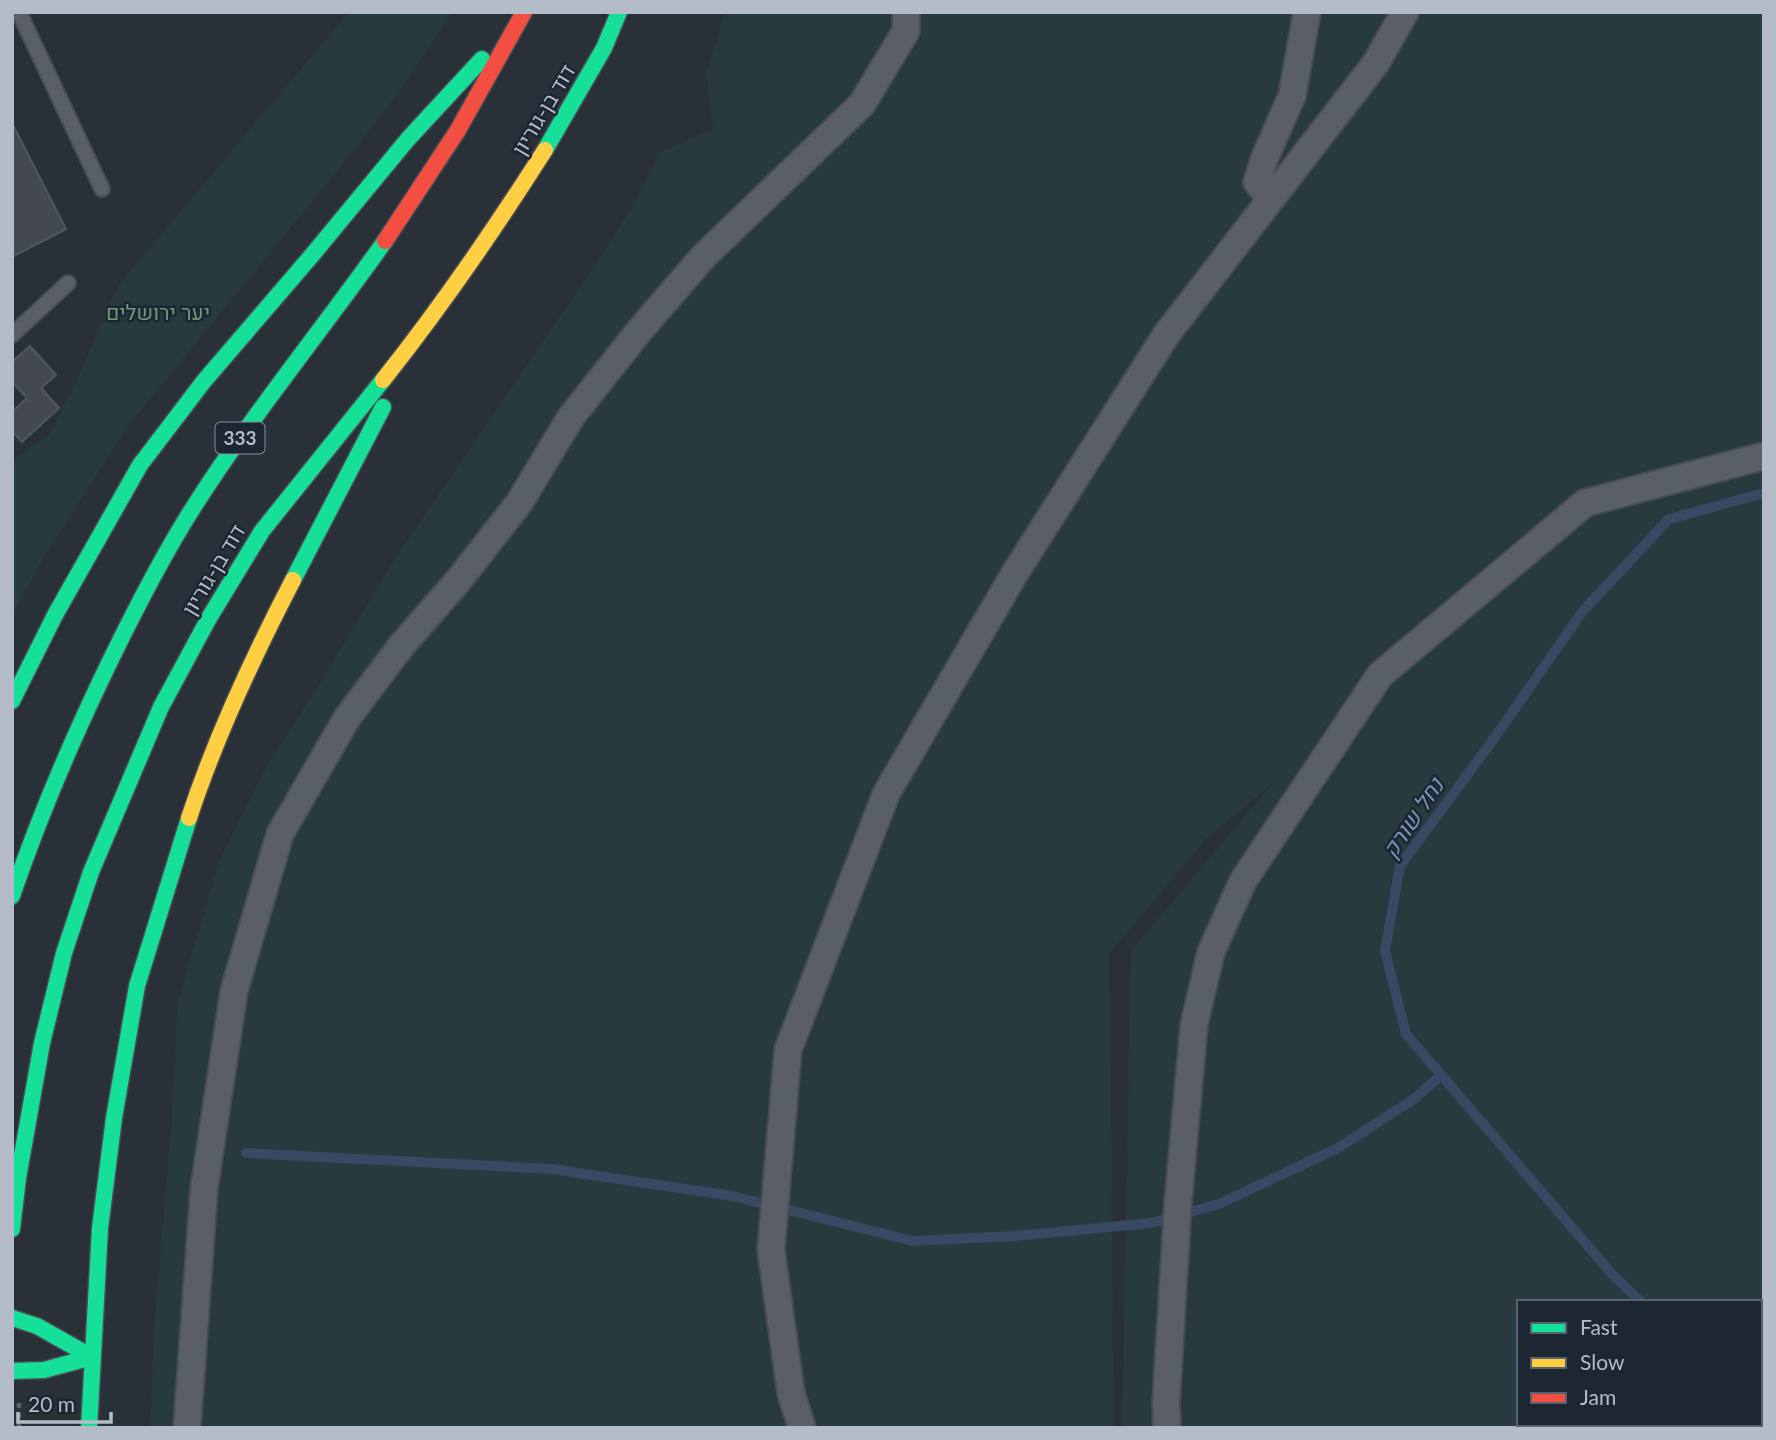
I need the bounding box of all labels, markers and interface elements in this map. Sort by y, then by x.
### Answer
street label: דוד בן-גוריון [506,59,580,159]
park label: יער ירושלים [106,299,210,324]
road number: 333 [216,422,264,453]
street label: דוד בן-גוריון [176,519,250,619]
water label: נחל שורק [1375,771,1450,863]
legend [1517,1300,1762,1426]
text: Fast [1580,1314,1618,1339]
text: Slow [1580,1349,1625,1374]
scale bar [18,1380,110,1424]
text: Jam [1580,1384,1616,1409]
text: 20 m [28,1391,75,1416]

